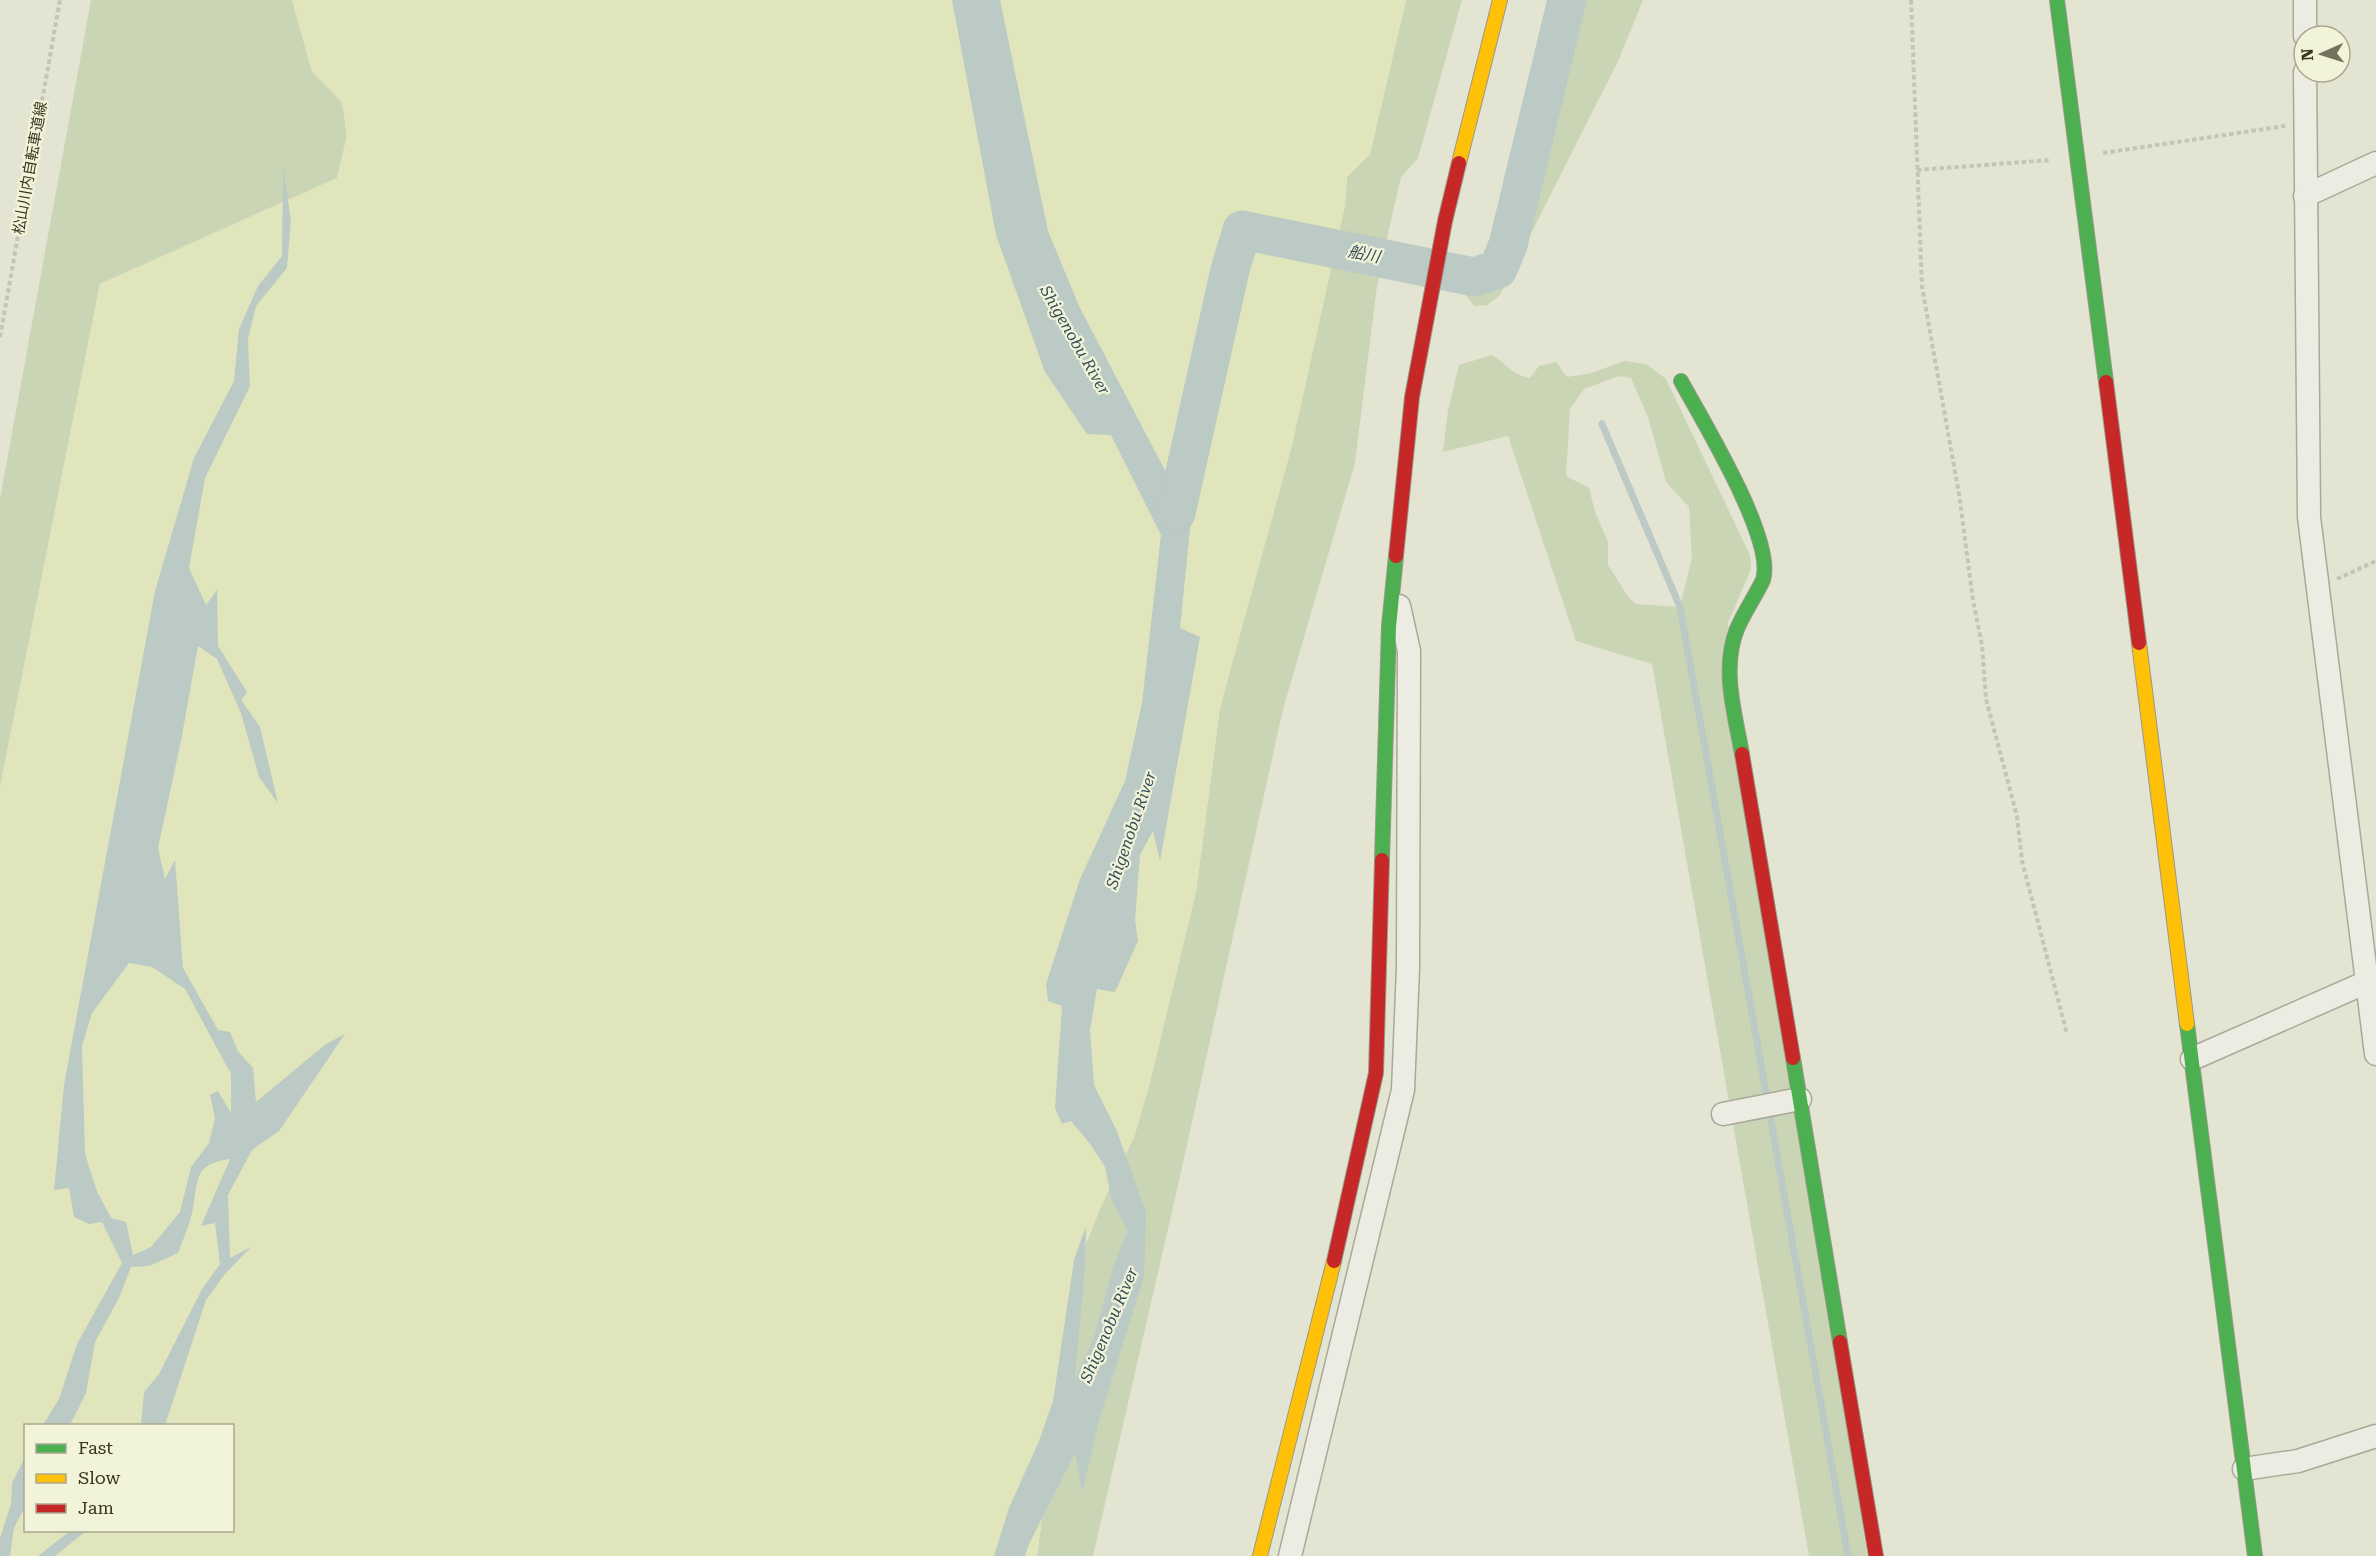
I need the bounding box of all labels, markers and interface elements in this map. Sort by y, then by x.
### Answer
north arrow [2292,24,2352,84]
text: N [2298,48,2317,61]
street label: 松山川内自転車道線 [9,100,51,236]
water label: 船川 [1346,242,1383,267]
water label: Shigenobu River [1035,281,1114,398]
water label: Shigenobu River [1102,768,1160,892]
water label: Shigenobu River [1076,1264,1142,1386]
legend [24,1424,234,1532]
text: Fast [78,1437,113,1458]
text: Slow [78,1467,120,1488]
text: Jam [78,1497,114,1518]

